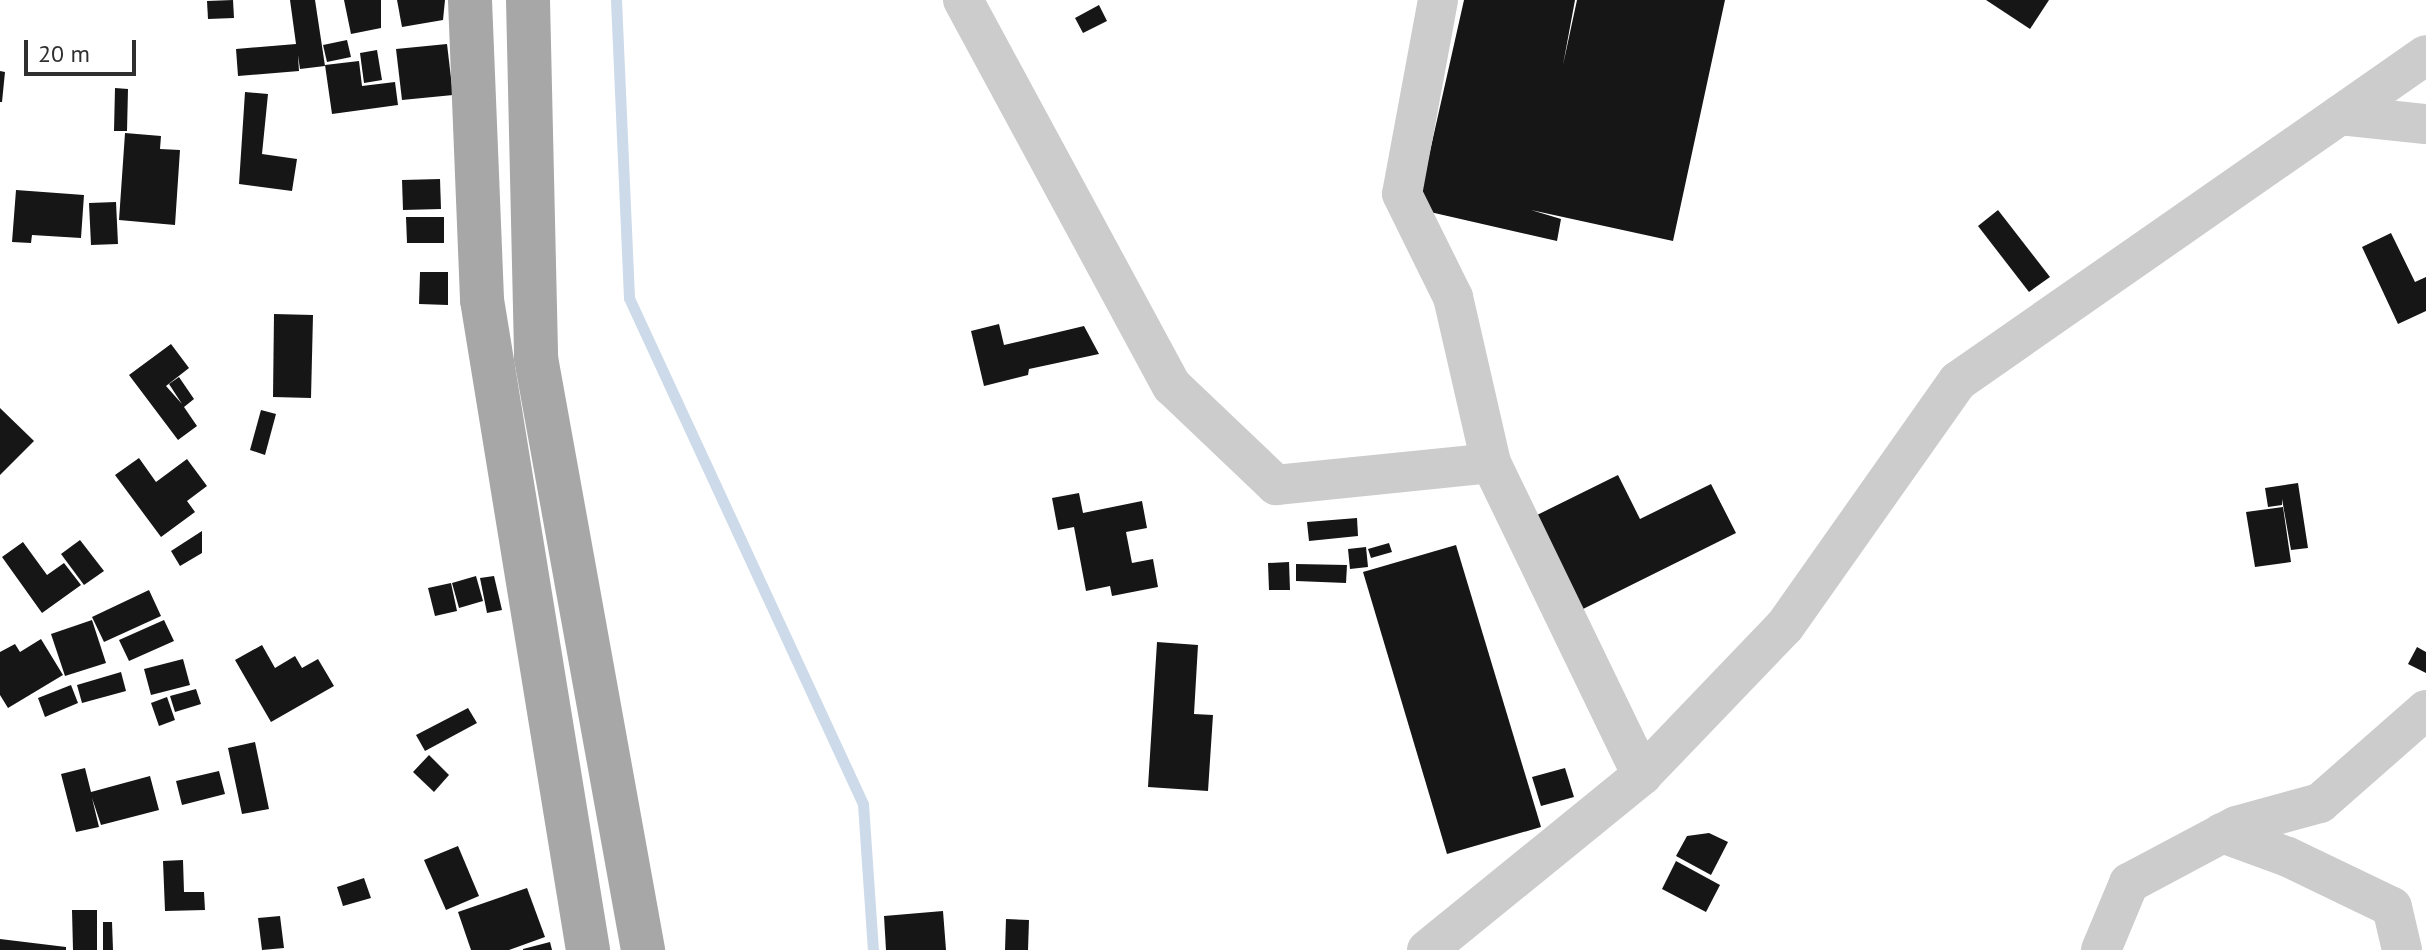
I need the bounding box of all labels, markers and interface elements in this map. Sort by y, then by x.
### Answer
scale bar [28,24,140,74]
text: 20 m [38,38,90,69]

